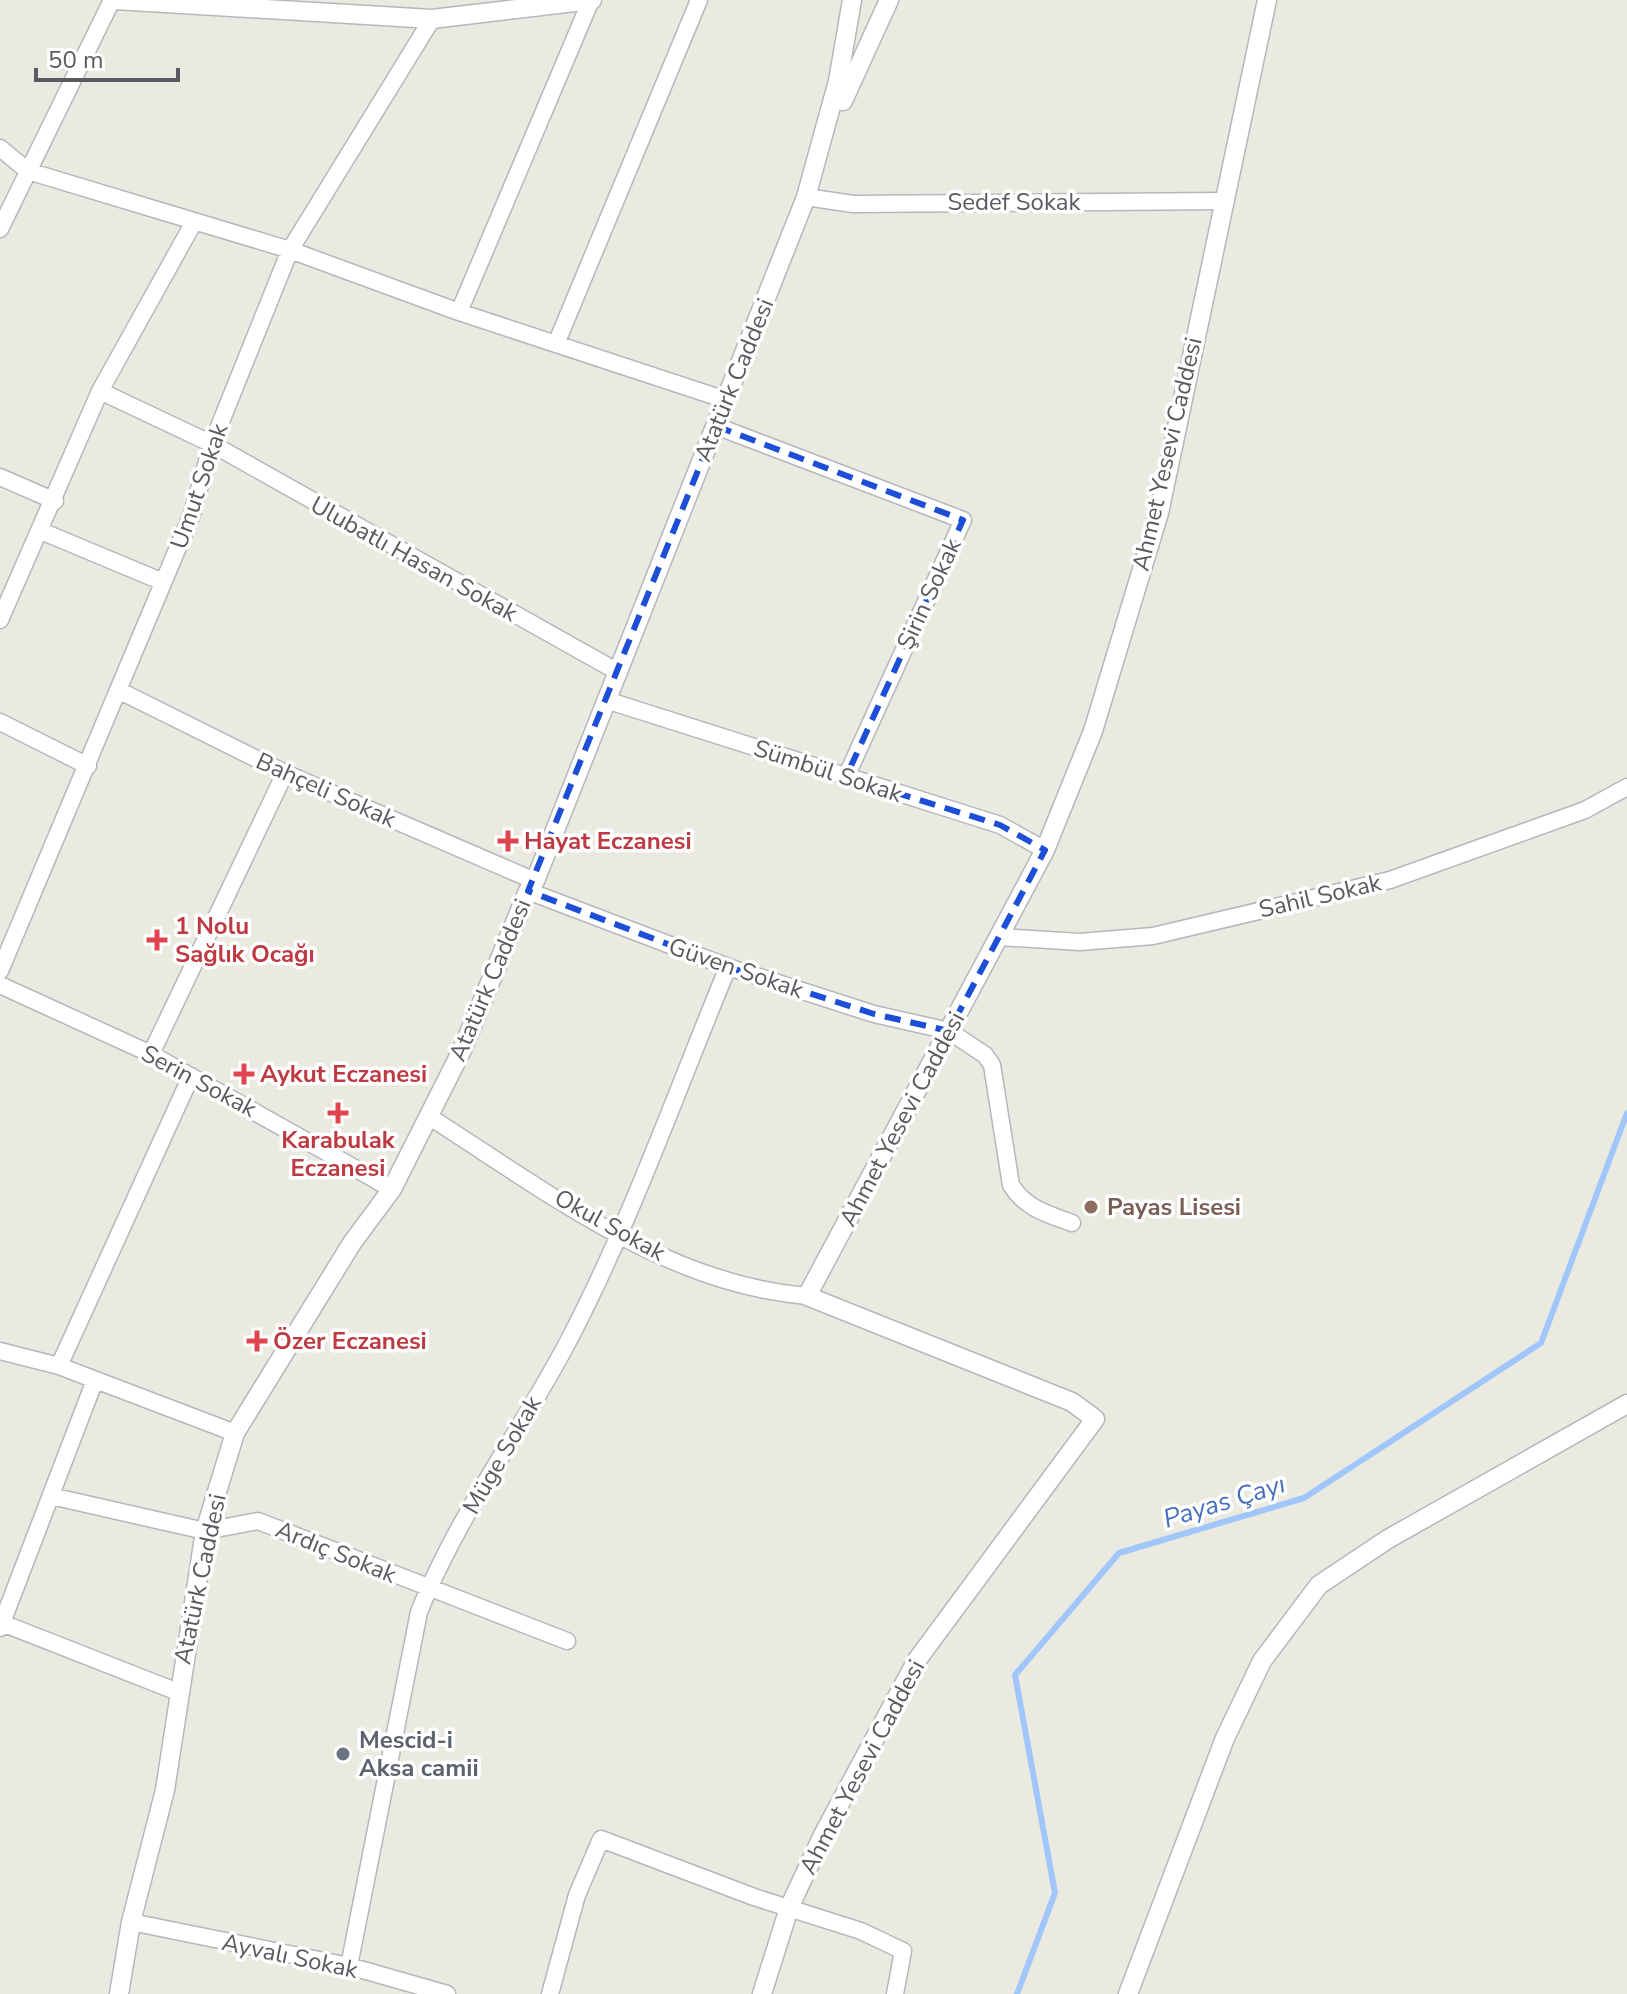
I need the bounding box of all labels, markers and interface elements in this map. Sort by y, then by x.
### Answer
scale bar [36,32,178,82]
text: 50 m [48,44,104,76]
street label: Sedef Sokak [947,186,1082,218]
street label: Atatürk Caddesi [687,294,781,466]
street label: Ahmet Yesevi Caddesi [1125,334,1209,574]
street label: Umut Sokak [163,418,236,553]
street label: Ulubatlı Hasan Sokak [305,489,524,630]
street label: Şirin Sokak [889,532,969,655]
street label: Sümbül Sokak [750,732,907,810]
street label: Bahçeli Sokak [251,745,402,835]
place label: Hayat Eczanesi [524,825,692,857]
marker: Hayat Eczanesi [499,832,517,850]
street label: Sahil Sokak [1256,866,1385,926]
street label: Atatürk Caddesi [441,894,539,1066]
place label: 1 Nolu Sağlık Ocağı [175,910,315,970]
marker: 1 Nolu Sağlık Ocağı [146,929,168,951]
street label: Güven Sokak [664,930,809,1006]
street label: Ahmet Yesevi Caddesi [832,1006,972,1232]
street label: Serin Sokak [136,1037,263,1125]
place label: Aykut Eczanesi [260,1058,427,1090]
marker: Aykut Eczanesi [235,1065,253,1083]
marker: Karabulak Eczanesi [329,1104,347,1122]
place label: Karabulak Eczanesi [281,1124,396,1184]
street label: Okul Sokak [549,1181,672,1269]
place label: Payas Lisesi [1107,1191,1241,1223]
marker: Payas Lisesi [1082,1198,1100,1216]
place label: Özer Eczanesi [273,1325,427,1357]
marker: Özer Eczanesi [248,1332,266,1350]
street label: Müge Sokak [455,1389,549,1520]
water label: Payas Çayı [1159,1466,1289,1537]
street label: Atatürk Caddesi [166,1491,234,1667]
street label: Ardıç Sokak [271,1513,402,1591]
street label: Ahmet Yesevi Caddesi [792,1654,932,1880]
place label: Mescid-i Aksa camii [359,1724,479,1784]
marker: Mescid-i Aksa camii [334,1745,352,1763]
street label: Ayvalı Sokak [219,1926,362,1986]

